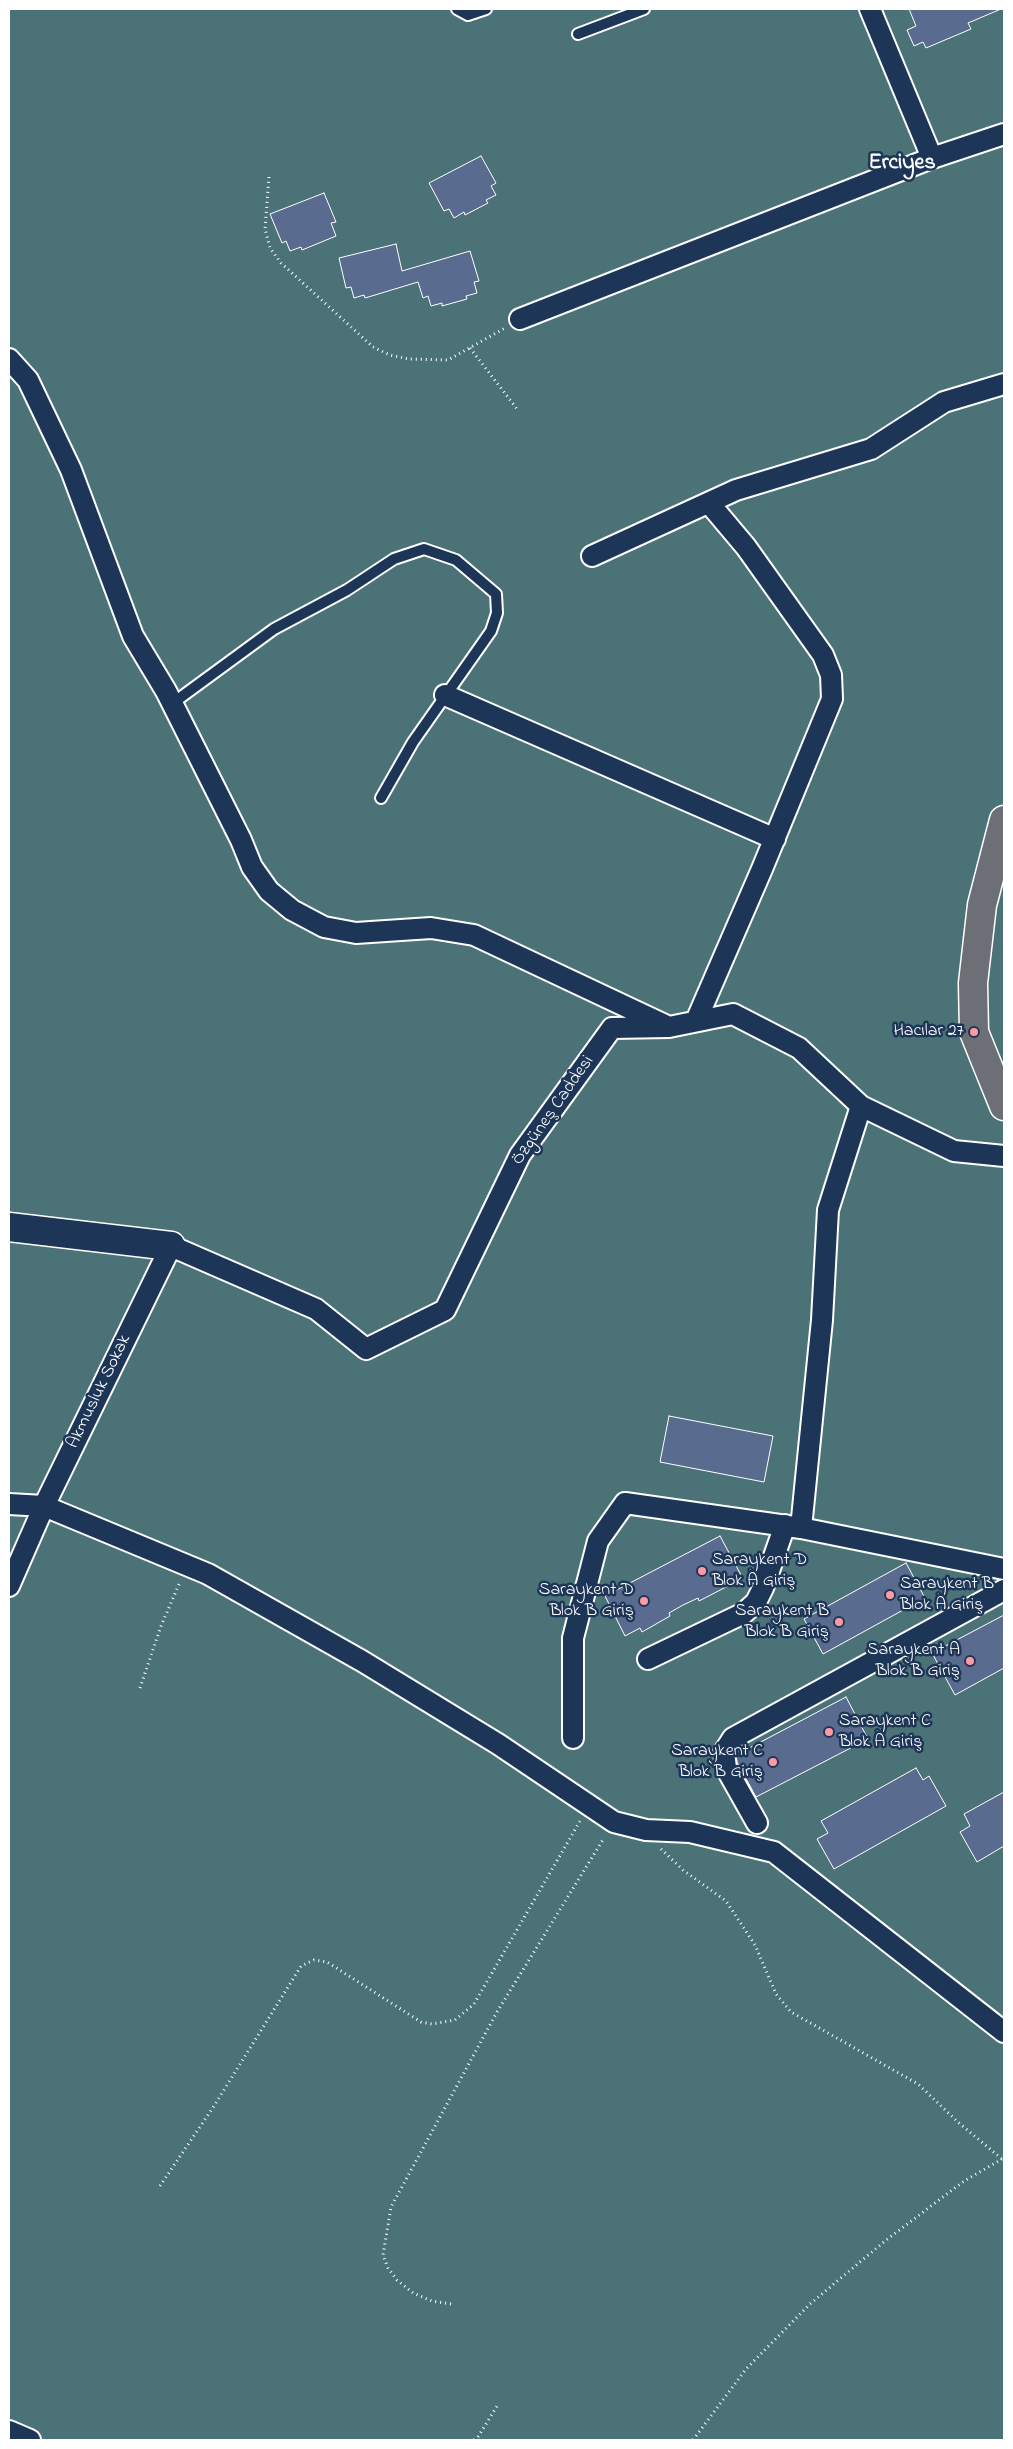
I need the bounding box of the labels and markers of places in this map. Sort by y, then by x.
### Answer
place label: Hacılar 27 [893,1021,964,1043]
marker: Hacılar 27 [968,1026,980,1038]
place label: Saraykent D Blok A Giriş [712,1550,807,1592]
marker: Saraykent D Blok A Giriş [696,1565,708,1577]
place label: Saraykent B Blok A Giriş [900,1574,994,1616]
place label: Saraykent D Blok B Giriş [539,1580,634,1622]
marker: Saraykent B Blok A Giriş [884,1589,896,1601]
marker: Saraykent D Blok B Giriş [638,1595,650,1607]
place label: Saraykent B Blok B Giriş [735,1601,829,1644]
marker: Saraykent B Blok B Giriş [833,1616,845,1628]
place label: Saraykent A Blok B Giriş [867,1640,960,1682]
marker: Saraykent A Blok B Giriş [964,1655,976,1667]
place label: Saraykent C Blok A Giriş [839,1711,931,1754]
marker: Saraykent C Blok A Giriş [823,1726,835,1738]
place label: Saraykent C Blok B Giriş [671,1741,763,1784]
marker: Saraykent C Blok B Giriş [767,1756,779,1768]

